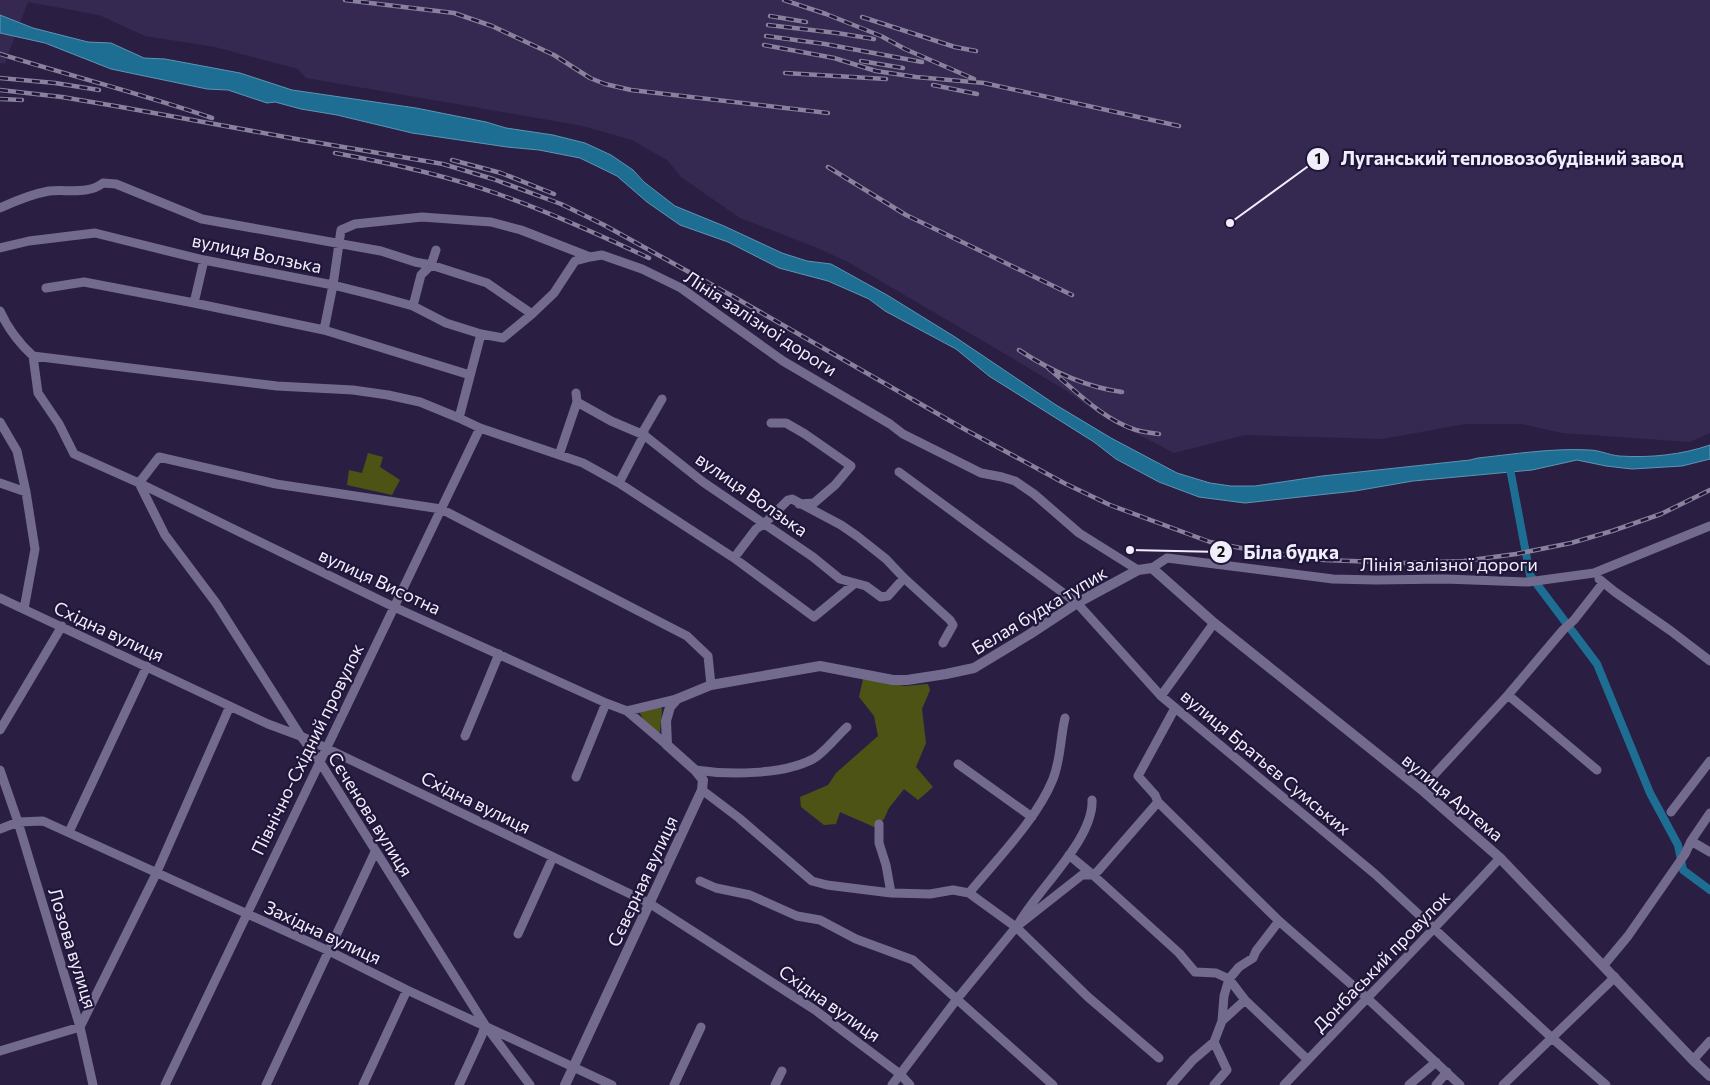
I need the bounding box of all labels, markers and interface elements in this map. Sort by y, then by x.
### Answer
callout: Луганський тепловозобудівний завод [1306,142,1693,176]
text: Луганський тепловозобудівний завод [1341,146,1684,169]
text: 1 [1315,149,1321,167]
street label: вулиця Волзька [190,229,324,277]
street label: Лінія залізної дороги [681,265,841,381]
street label: вулиця Волзька [692,447,812,541]
callout: Біла будка [1208,535,1349,569]
text: Біла будка [1243,540,1339,563]
text: 2 [1217,542,1225,560]
street label: вулиця Висотна [316,543,444,619]
street label: Лінія залізної дороги [1360,553,1538,575]
street label: Белая будка тупик [967,561,1111,659]
street label: Східна вулиця [50,596,168,666]
street label: Північно-Східний провулок [246,639,368,858]
street label: вулиця Братьєв Сумських [1177,685,1356,840]
street label: Сєченова вулиця [324,748,418,880]
street label: вулиця Артема [1398,748,1508,846]
street label: Східна вулиця [418,766,534,838]
street label: Сєвєрная вулиця [602,812,682,950]
street label: Лозова вулиця [44,885,102,1011]
street label: Донбаський провулок [1308,886,1454,1036]
street label: Західна вулиця [261,895,385,969]
street label: Східна вулиця [775,960,885,1046]

